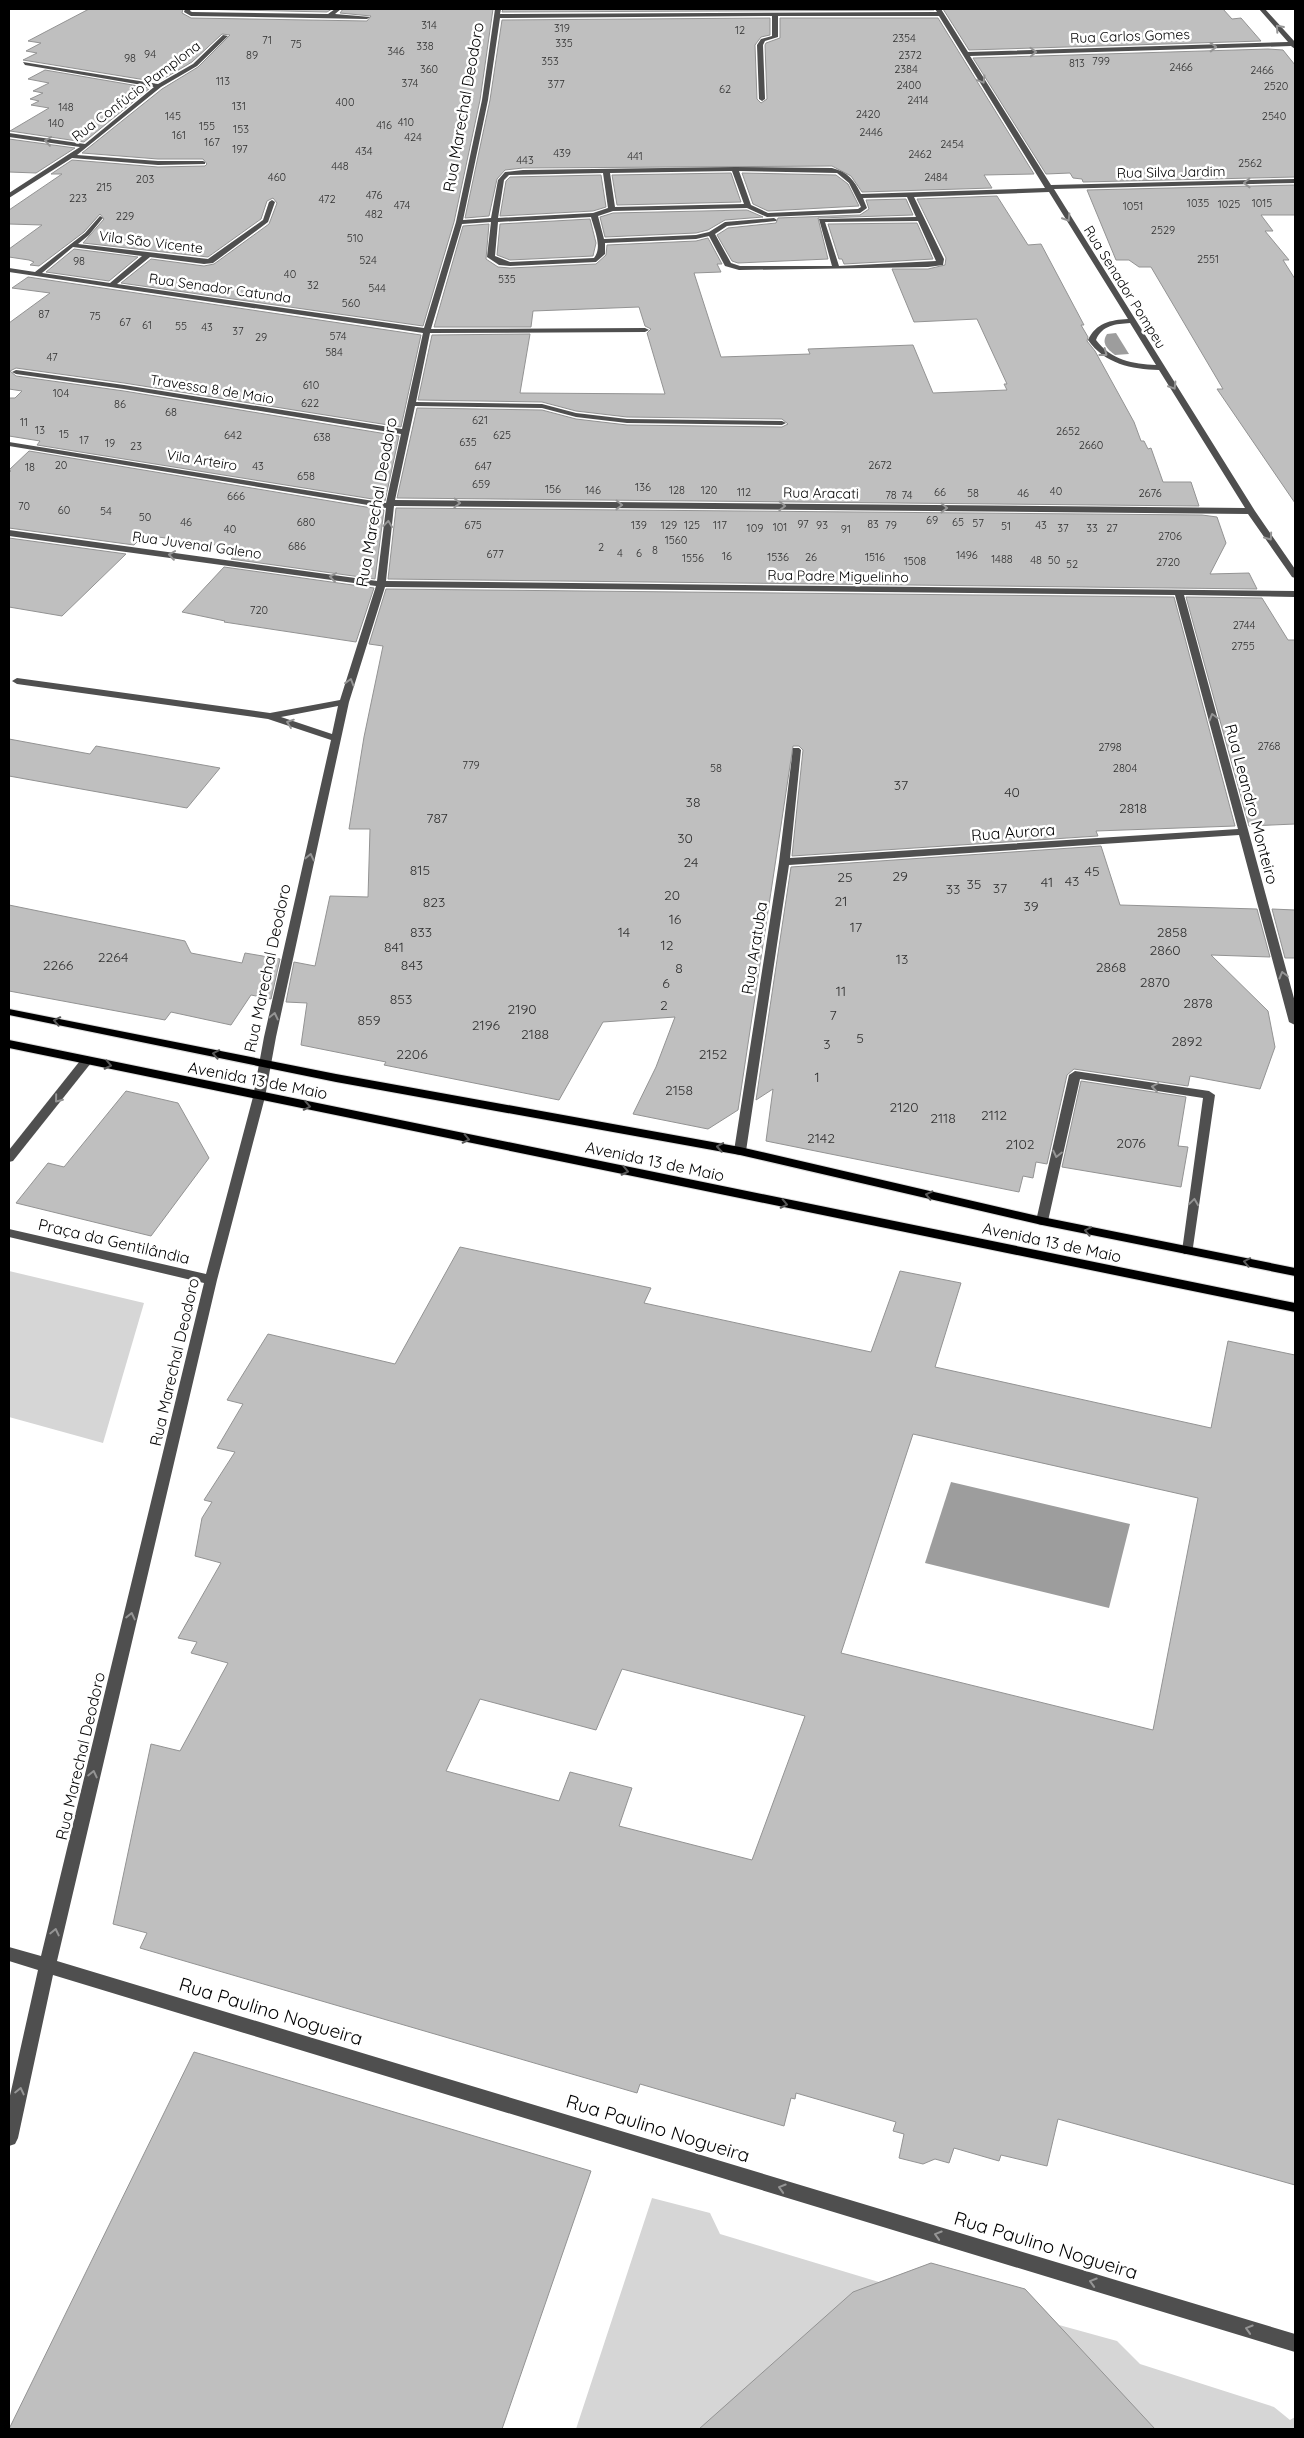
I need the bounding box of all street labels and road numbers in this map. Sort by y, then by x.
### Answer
street label: Rua Marechal Deodoro [438,21,488,193]
street label: Rua Carlos Gomes [1070,25,1190,47]
street label: Rua Confúcio Pamplona [68,37,204,145]
street label: Rua Silva Jardim [1116,162,1226,182]
street label: Rua Senador Pompeu [1080,222,1170,352]
street label: Vila São Vicente [98,227,204,257]
street label: Rua Senador Catunda [148,269,292,307]
street label: Travessa 8 de Maio [149,370,275,408]
street label: Rua Marechal Deodoro [351,416,401,588]
street label: Vila Arteiro [165,446,239,474]
street label: Rua Aracati [783,483,859,503]
street label: Rua Juvenal Galeno [131,527,263,563]
street label: Rua Padre Miguelinho [767,566,909,586]
street label: Rua Leandro Monteiro [1221,722,1283,886]
street label: Rua Aurora [970,819,1056,845]
street label: Rua Marechal Deodoro [239,882,295,1054]
street label: Rua Aratuba [737,900,771,996]
street label: Avenida 13 de Maio [187,1057,329,1103]
street label: Avenida 13 de Maio [584,1137,726,1185]
street label: Praça da Gentilândia [36,1214,192,1268]
street label: Avenida 13 de Maio [981,1218,1123,1266]
street label: Rua Marechal Deodoro [145,1276,203,1448]
street label: Rua Marechal Deodoro [51,1670,109,1842]
street label: Rua Paulino Nogueira [176,1972,366,2050]
street label: Rua Paulino Nogueira [563,2089,753,2167]
street label: Rua Paulino Nogueira [951,2206,1141,2284]

